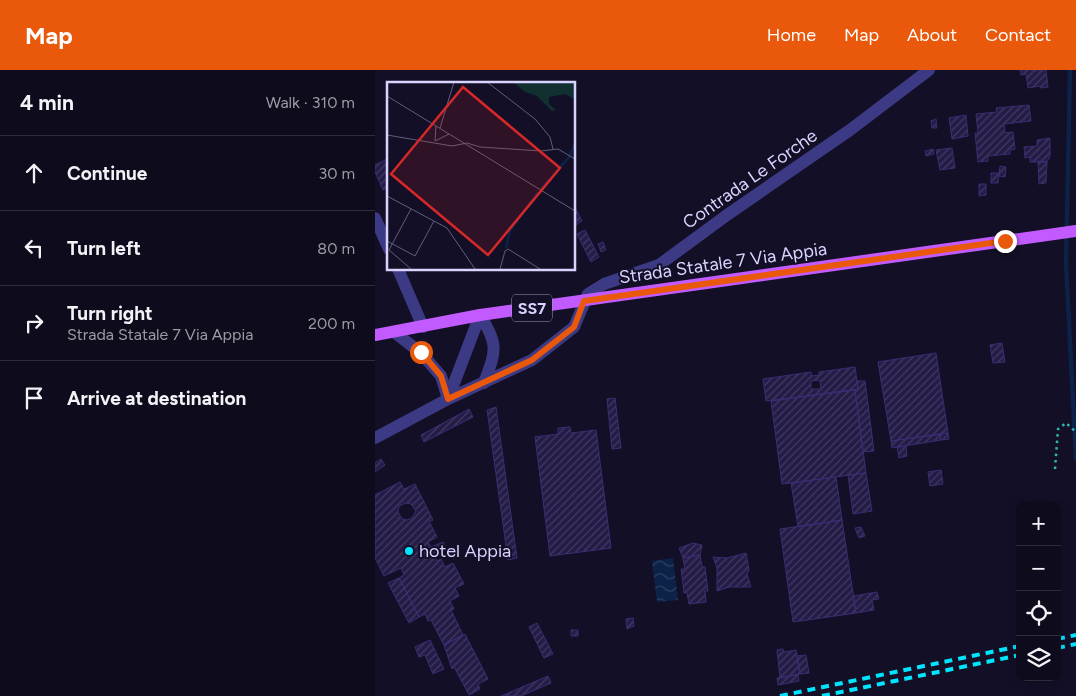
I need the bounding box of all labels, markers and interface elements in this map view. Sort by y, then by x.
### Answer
text: Map [25,21,73,50]
text: Home [767,24,816,46]
text: Map [844,24,879,46]
text: About [907,24,957,46]
text: Contact [985,24,1051,46]
inset map [387,82,575,270]
text: 4 min [20,90,74,115]
text: Walk · 310 m [266,93,355,112]
street label: Contrada Le Forche [679,124,822,234]
icon: ahead [20,159,48,187]
text: Continue [67,162,147,185]
text: 30 m [318,164,355,183]
route end [994,230,1017,253]
icon: left [20,234,48,262]
text: Turn left [67,237,141,260]
street label: Strada Statale 7 Via Appia [618,238,828,288]
text: 80 m [317,239,355,258]
road number: SS7 [512,294,552,322]
text: Turn right [67,302,153,325]
icon: right [20,309,48,337]
text: 200 m [308,314,355,333]
text: Strada Statale 7 Via Appia [67,325,253,344]
route start [410,341,433,364]
icon: arrive [20,384,48,412]
text: Arrive at destination [67,387,246,410]
map controls [1016,501,1061,681]
button: + [1016,501,1061,546]
place label: hotel Appia [419,540,511,562]
marker: hotel Appia [403,545,415,557]
button: − [1016,546,1061,591]
button: locate [1016,591,1061,636]
button: layers [1016,636,1061,681]

